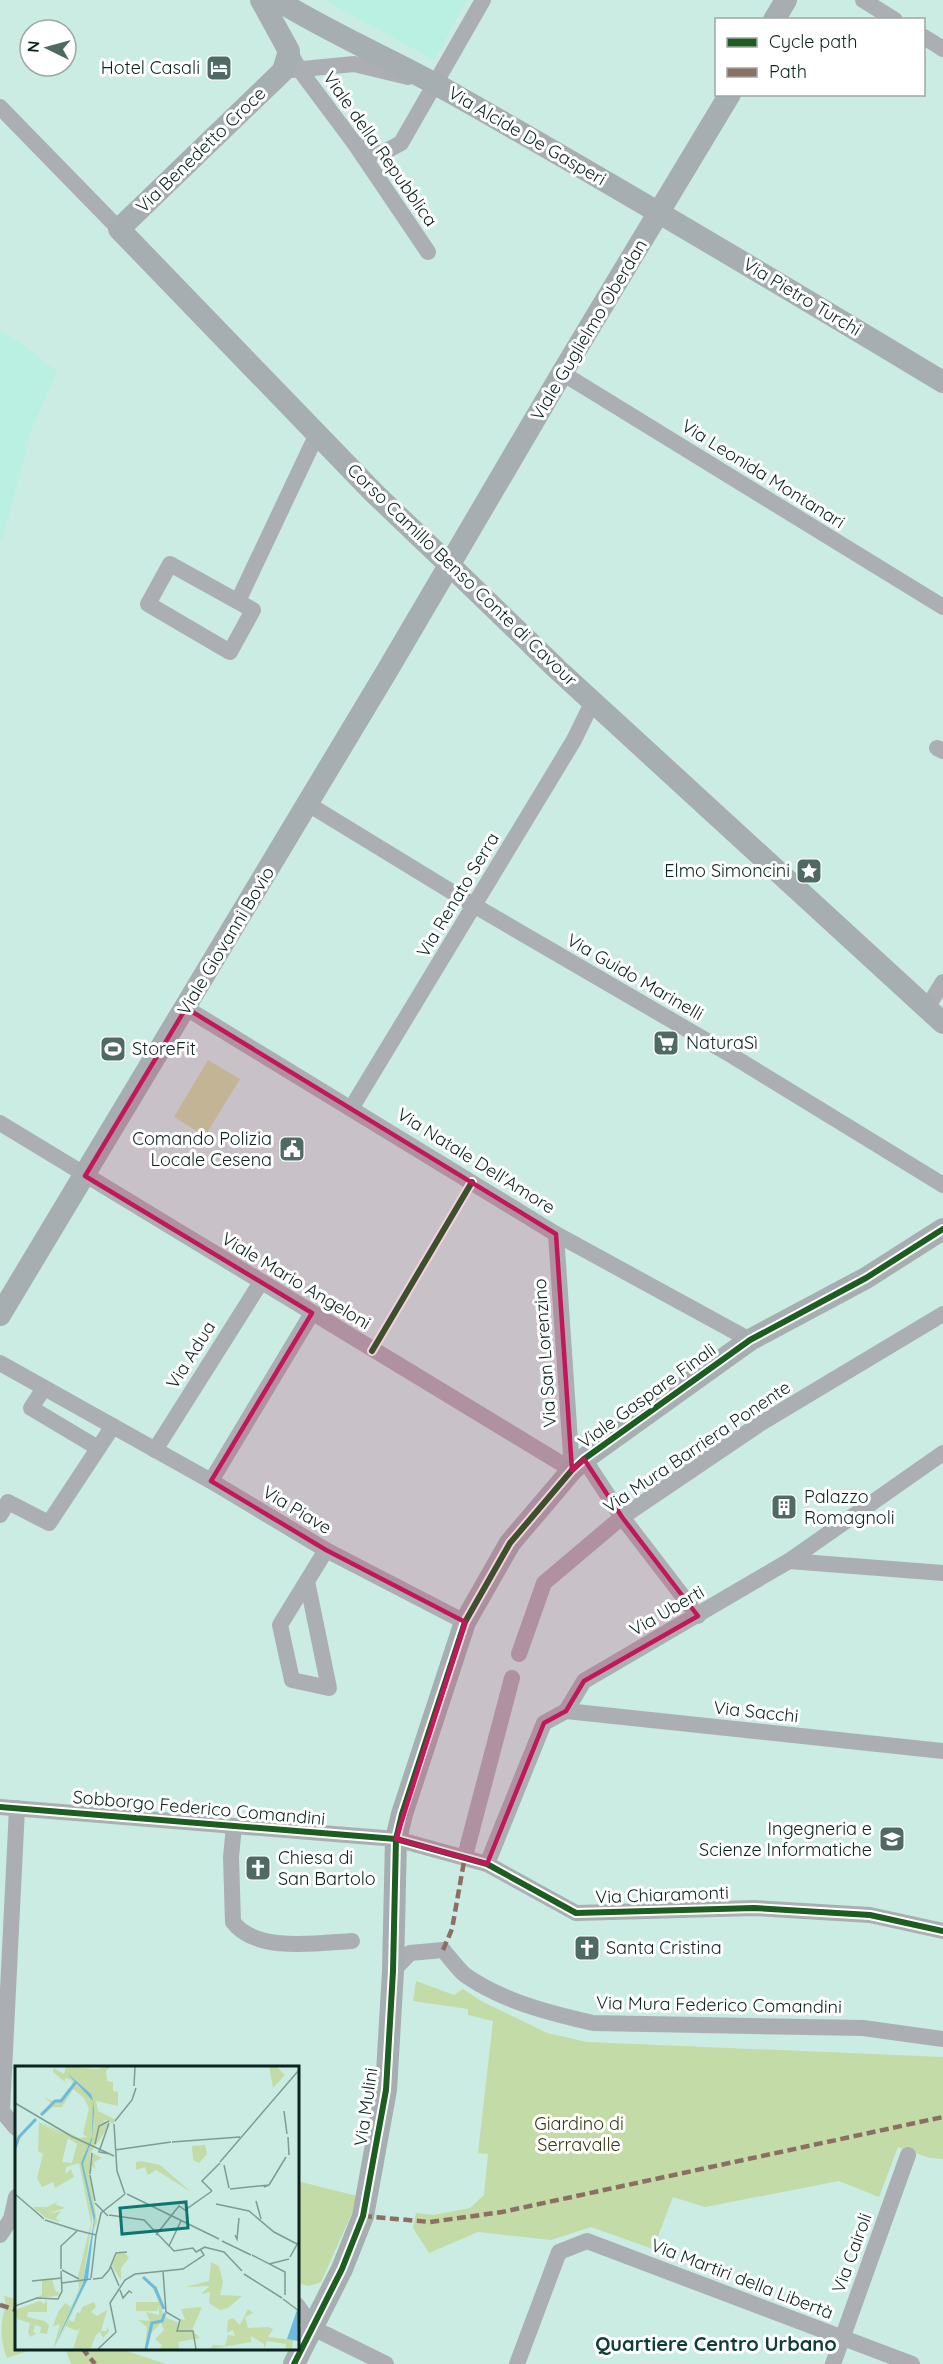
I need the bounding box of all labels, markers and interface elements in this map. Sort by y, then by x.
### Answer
north arrow [18,18,78,78]
legend [715,18,925,96]
text: Cycle path [769,30,857,53]
text: N [23,40,44,53]
hotel icon: Hotel Casali [204,53,234,83]
place label: Hotel Casali [101,56,200,79]
text: Path [769,60,807,83]
street label: Viale della Repubblica [318,67,443,231]
street label: Via Alcide De Gasperi [444,81,610,190]
street label: Via Benedetto Croce [131,82,270,218]
street label: Viale Guglielmo Oberdan [525,235,652,425]
street label: Via Pietro Turchi [739,252,865,341]
street label: Via Leonida Montanari [677,414,849,533]
street label: Corso Camillo Benso Conte di Cavour [343,458,582,691]
street label: Via Renato Serra [411,828,504,961]
place icon: Elmo Simoncini [794,856,824,886]
place label: Elmo Simoncini [664,859,790,882]
street label: Viale Giovanni Bovio [172,862,279,1019]
street label: Via Guido Marinelli [563,928,708,1025]
supermarket icon: NaturaSì [651,1028,681,1058]
place label: NaturaSì [686,1031,758,1054]
sports icon: StoreFit [98,1034,128,1064]
place label: StoreFit [132,1037,196,1060]
street label: Via Natale Dell'Amore [393,1103,560,1219]
place label: Comando Polizia Locale Cesena [132,1127,272,1171]
public building icon: Comando Polizia Locale Cesena [277,1134,307,1164]
street label: Viale Mario Angeloni [217,1227,375,1334]
street label: Via San Lorenzino [528,1278,561,1428]
street label: Via Adua [161,1317,220,1393]
street label: Viale Gaspare Finali [573,1338,720,1453]
street label: Via Mura Barriera Ponente [599,1375,795,1518]
street label: Via Piave [259,1480,336,1539]
place label: Palazzo Romagnoli [804,1485,895,1529]
building icon: Palazzo Romagnoli [769,1492,799,1522]
street label: Via Uberti [625,1580,708,1641]
street label: Via Sacchi [712,1696,800,1727]
street label: Sobborgo Federico Comandini [72,1785,326,1830]
place label: Ingegneria e Scienze Informatiche [699,1817,872,1861]
school or university icon: Ingegneria e Scienze Informatiche [877,1824,907,1854]
place label: Chiesa di San Bartolo [278,1846,376,1890]
church icon: Chiesa di San Bartolo [243,1853,273,1883]
street label: Via Chiaramonti [595,1881,729,1908]
church icon: Santa Cristina [572,1933,602,1963]
place label: Santa Cristina [606,1936,722,1959]
street label: Via Mura Federico Comandini [596,1991,842,2018]
inset map [15,2066,298,2349]
street label: Via Mulini [349,2066,382,2148]
park label: Giardino di Serravalle [534,2112,624,2156]
street label: Via Cairoli [826,2210,877,2296]
street label: Via Martiri della Libertà [648,2233,837,2324]
district label: Quartiere Centro Urbano [595,2331,837,2356]

